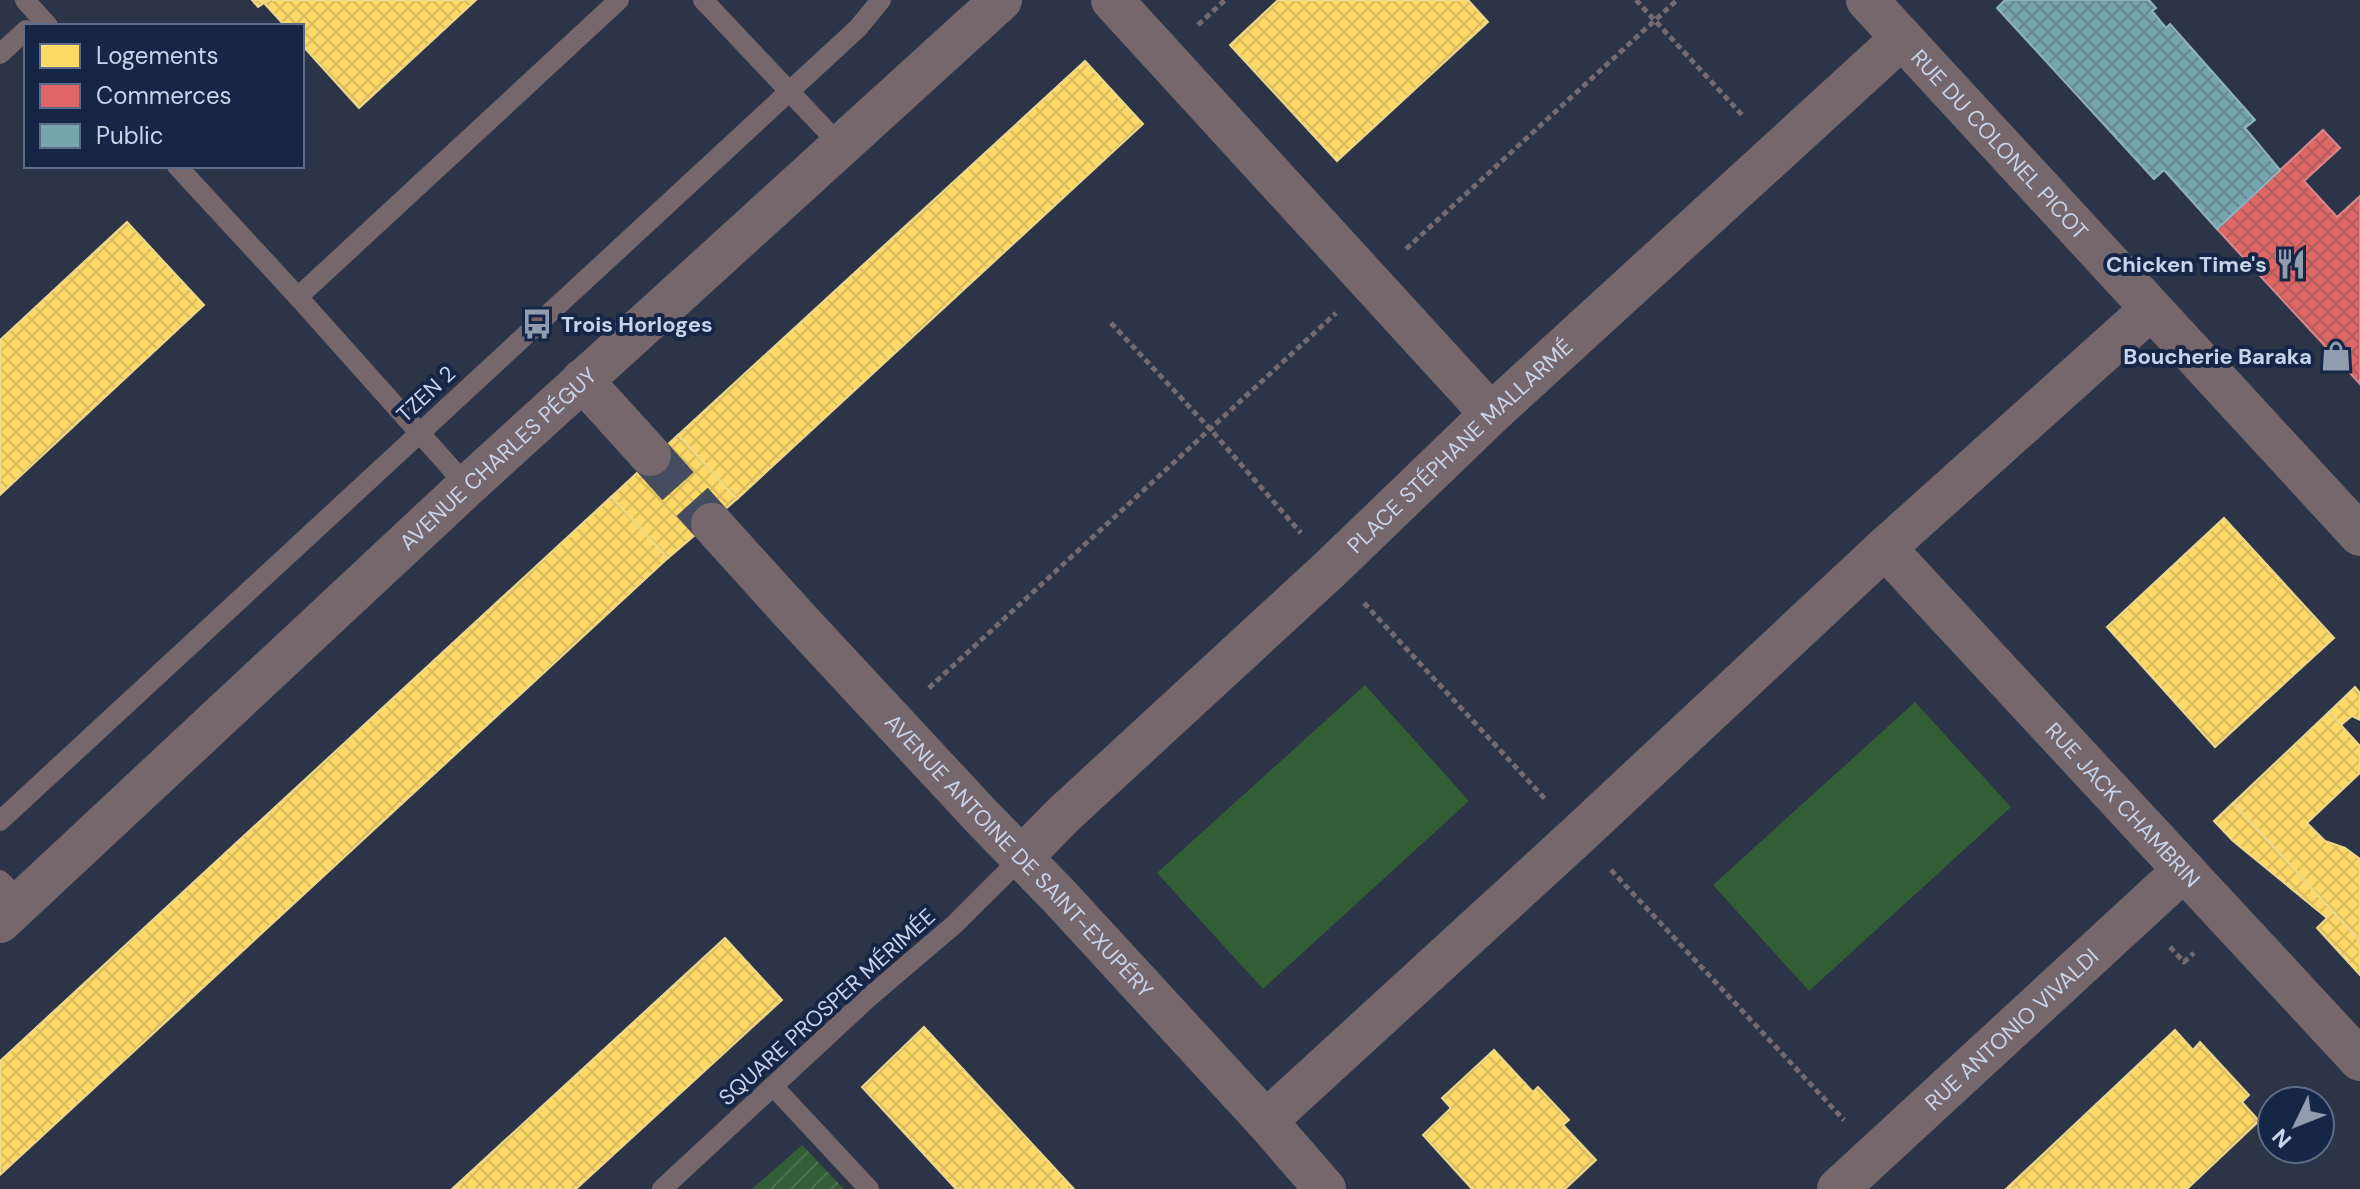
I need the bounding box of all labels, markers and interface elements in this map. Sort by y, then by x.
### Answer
legend [24,24,304,168]
text: Logements [96,40,219,71]
street label: RUE DU COLONEL PICOT [1905,43,2095,245]
text: Commerces [96,80,232,111]
text: Public [96,120,164,151]
restaurant icon: Chicken Time's [2274,247,2308,281]
place label: Chicken Time's [2106,250,2267,279]
bus stop icon: Trois Horloges [520,307,554,341]
place label: Trois Horloges [561,310,713,339]
street label: PLACE STÉPHANE MALLARMÉ [1341,332,1579,559]
shop icon: Boucherie Baraka [2319,339,2353,373]
place label: Boucherie Baraka [2123,342,2312,371]
street label: TZEN 2 [390,359,462,429]
street label: AVENUE CHARLES PÉGUY [393,361,603,557]
street label: AVENUE ANTOINE DE SAINT-EXUPÉRY [879,707,1160,1004]
street label: RUE JACK CHAMBRIN [2039,716,2207,893]
street label: SQUARE PROSPER MÉRIMÉE [713,902,941,1112]
street label: RUE ANTONIO VIVALDI [1918,942,2105,1116]
north arrow [2256,1085,2336,1165]
text: N [2266,1123,2298,1154]

